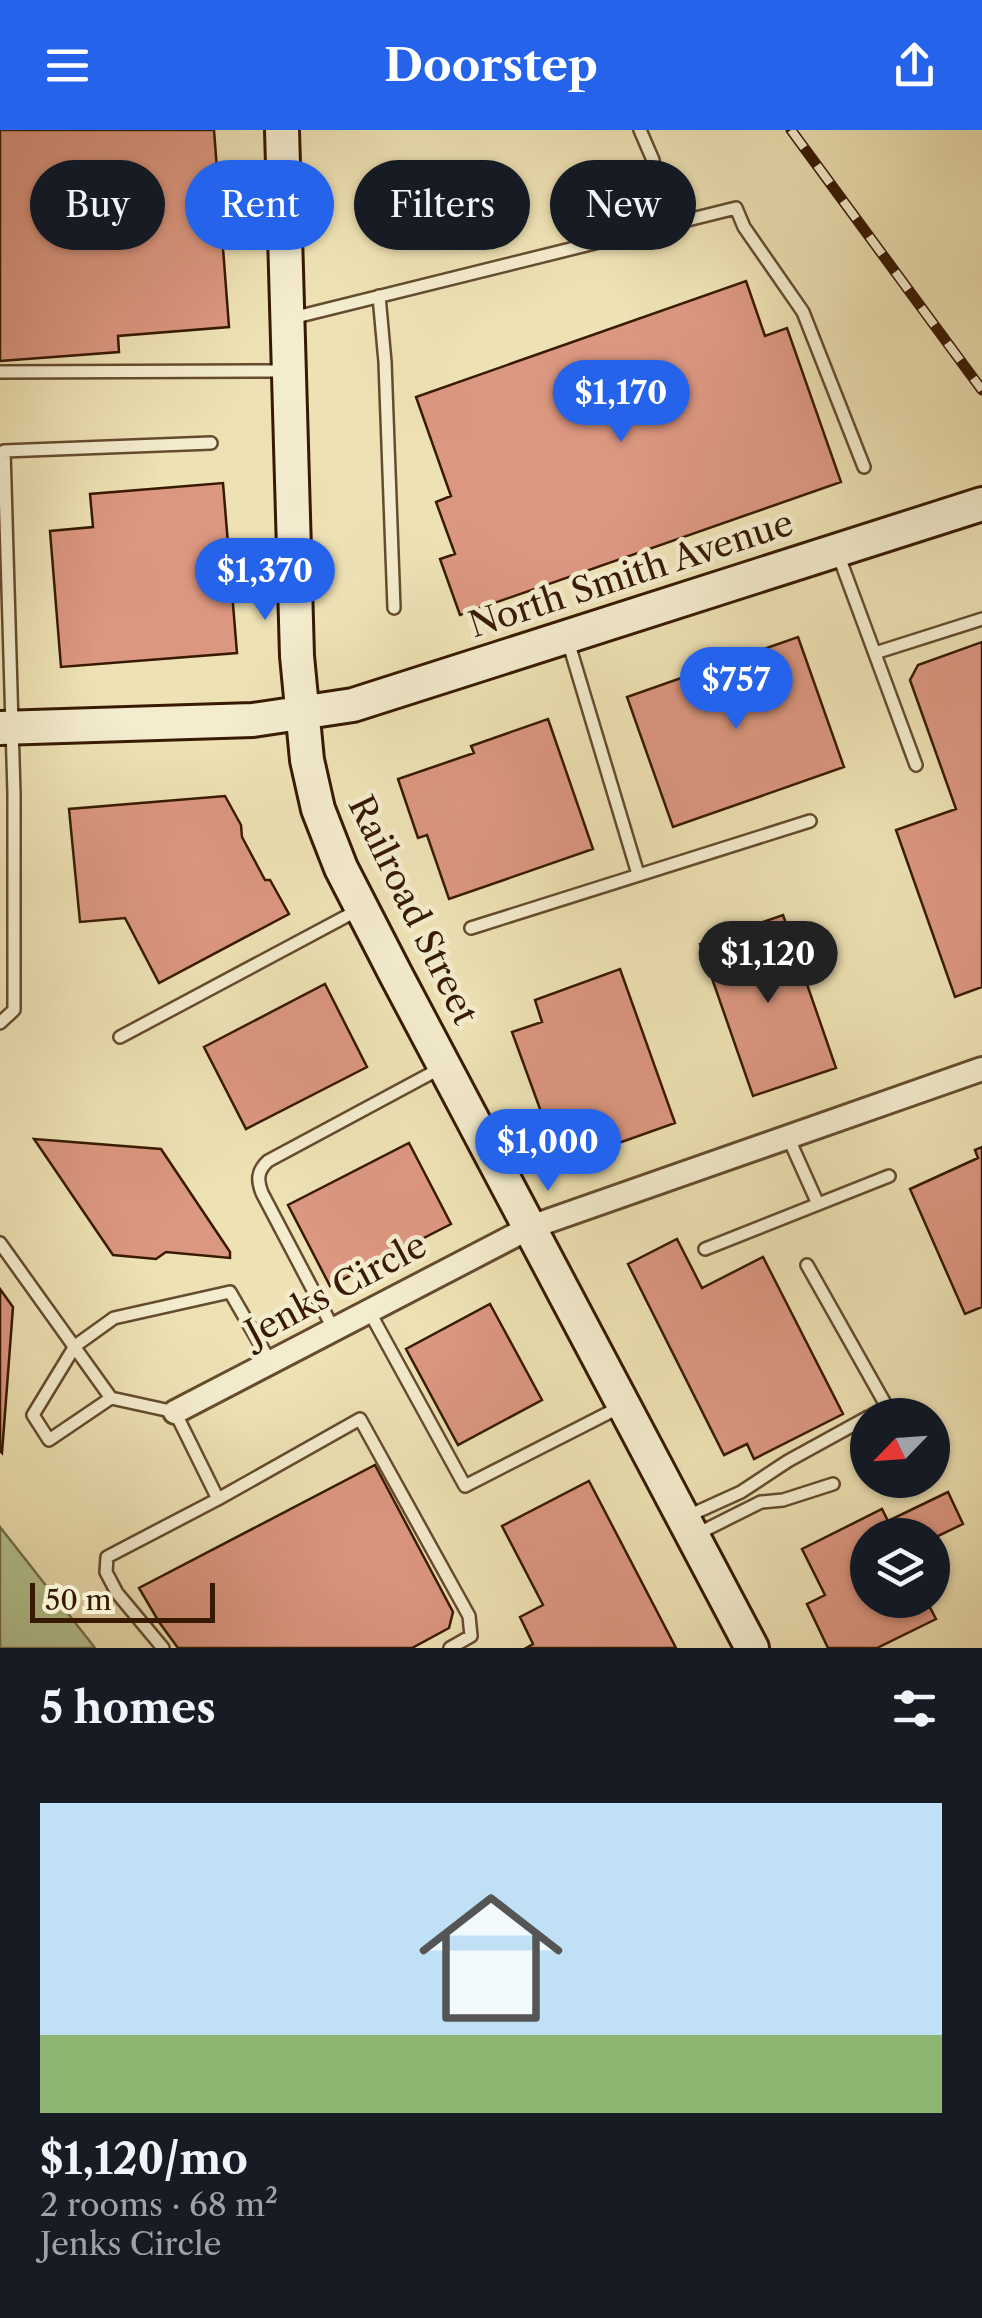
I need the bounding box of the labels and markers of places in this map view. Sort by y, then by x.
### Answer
pin: $1,170 [540,360,702,445]
pin: $1,370 [184,538,346,623]
pin: $757 [677,647,795,732]
pin: $1,120 [687,921,849,1006]
pin: $1,000 [467,1109,629,1194]

